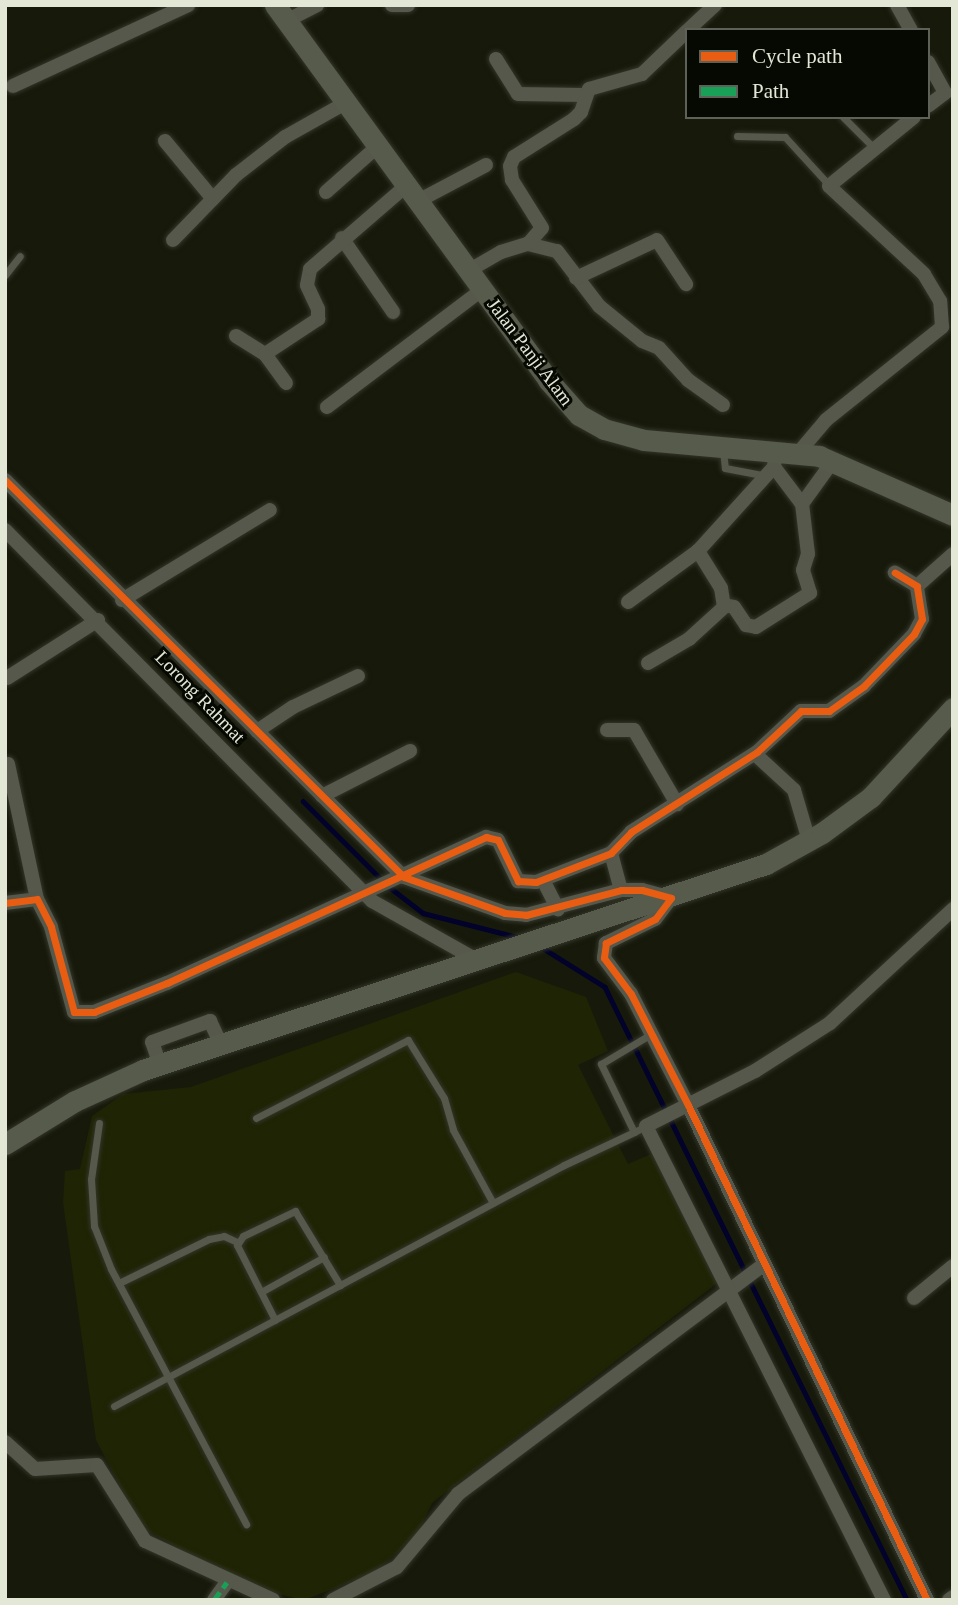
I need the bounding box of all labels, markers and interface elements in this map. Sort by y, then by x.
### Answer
legend [685,28,930,119]
text: Cycle path [752,44,842,68]
text: Path [752,79,789,103]
street label: Jalan Panji Alam [482,293,578,411]
street label: Lorong Rahmat [150,646,250,748]

